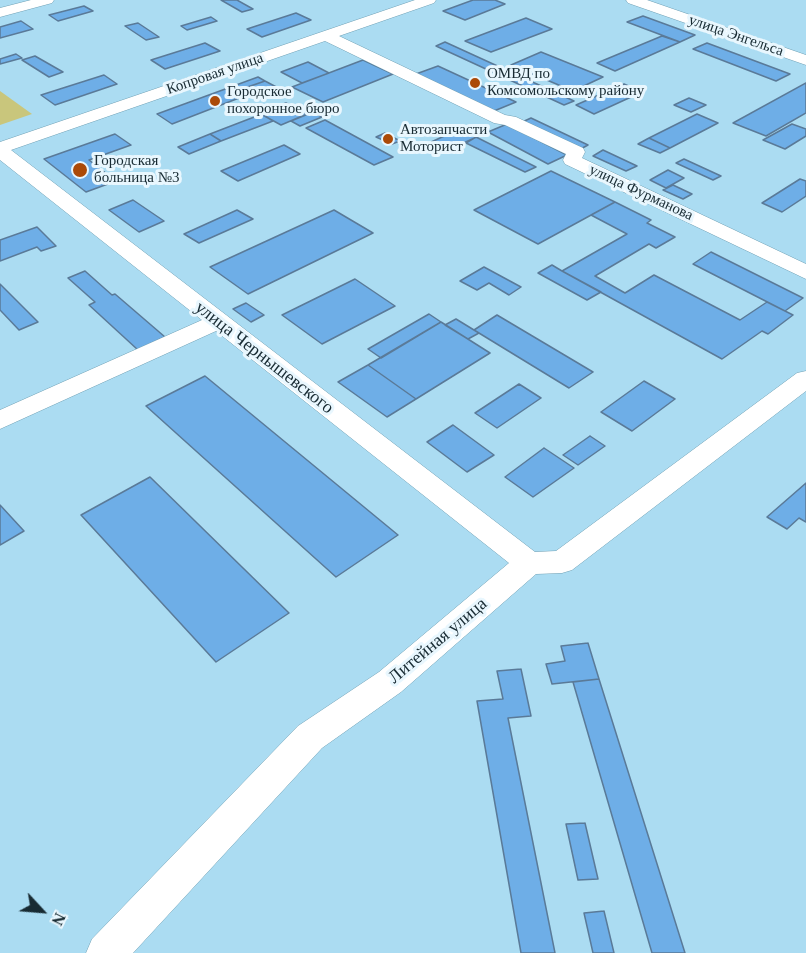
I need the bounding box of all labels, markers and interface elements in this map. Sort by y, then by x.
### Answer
street label: улица Энгельса [686,11,786,61]
street label: Копровая улица [164,49,266,99]
place label: ОМВД по Комсомольскому району [487,65,644,100]
marker: ОМВД по Комсомольскому району [468,76,482,90]
place label: Городское похоронное бюро [227,83,340,118]
marker: Городское похоронное бюро [208,94,222,108]
place label: Автозапчасти Моторист [400,121,487,156]
marker: Автозапчасти Моторист [381,132,395,146]
place label: Городская больница №3 [94,152,180,187]
marker: Городская больница №3 [71,161,89,179]
street label: улица Фурманова [586,161,696,225]
street label: улица Чернышевского [190,297,338,419]
street label: Литейная улица [384,593,492,689]
north arrow [12,881,72,941]
text: N [48,910,69,928]

